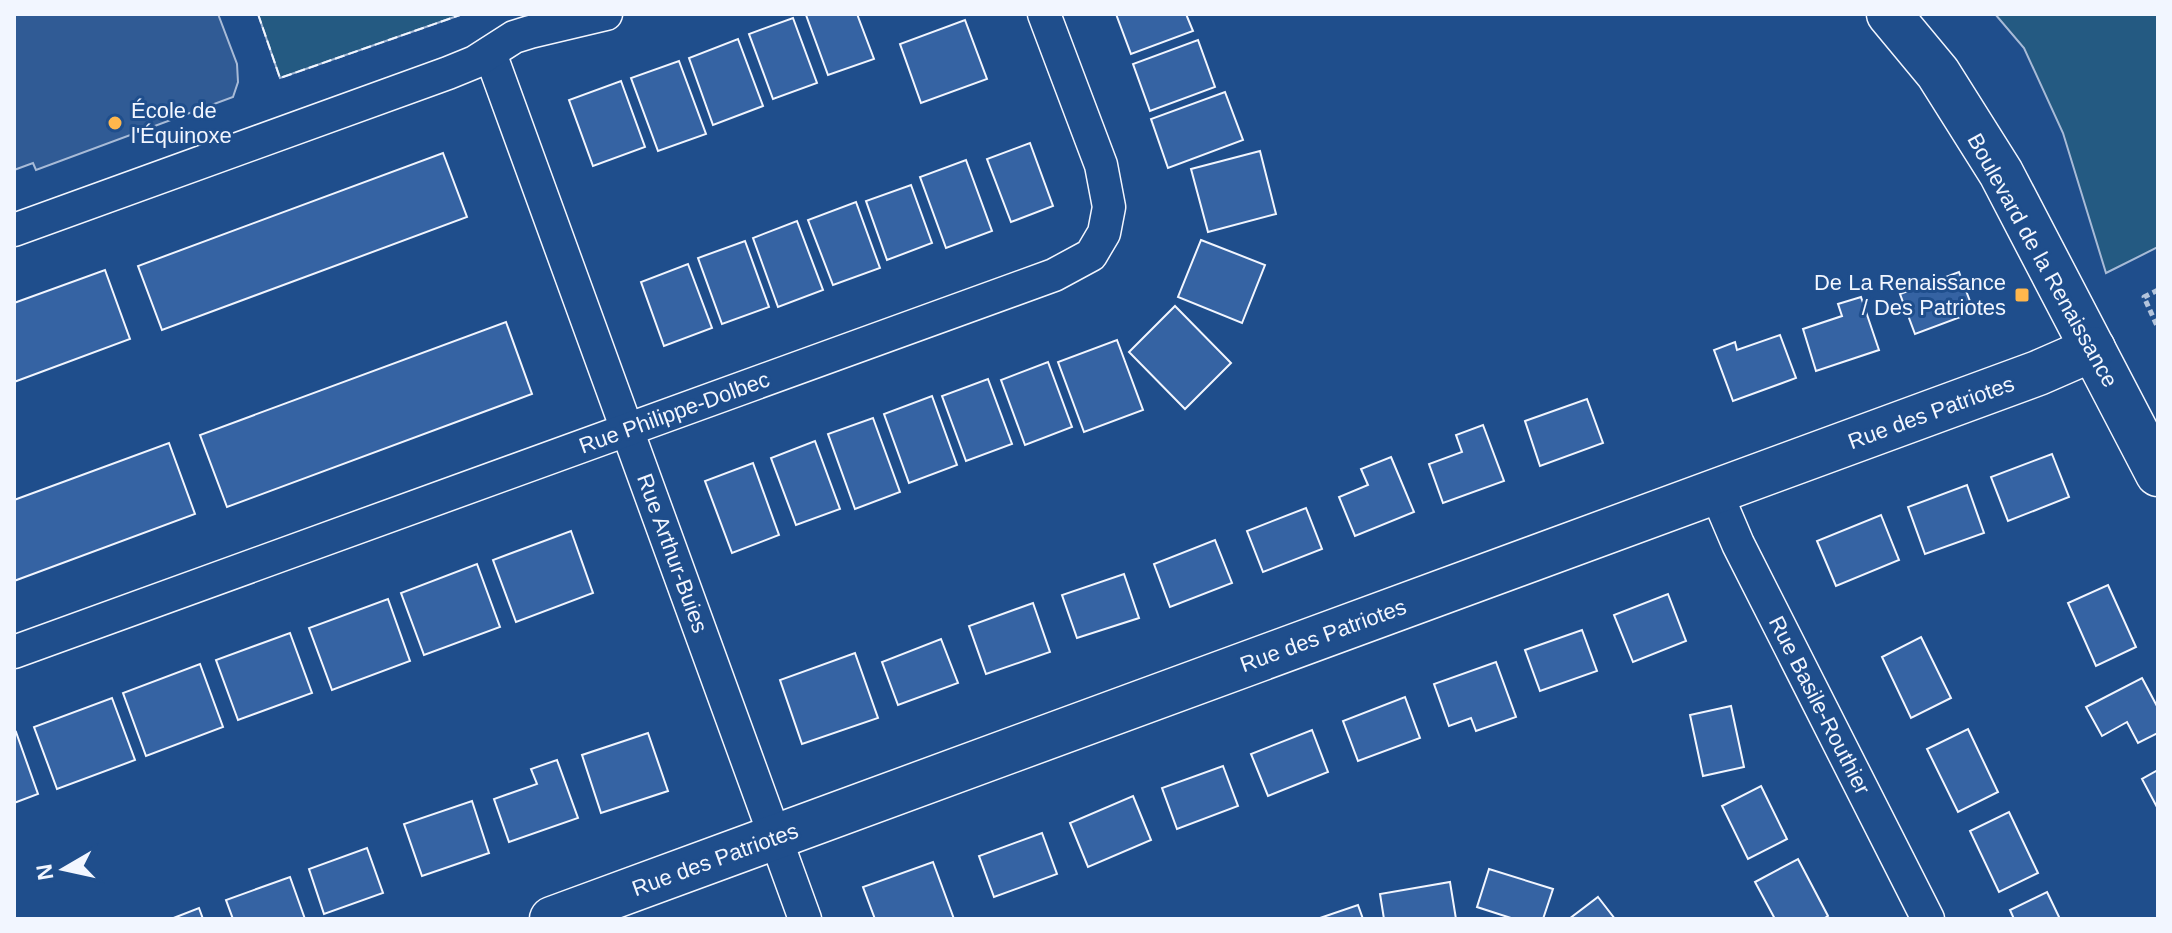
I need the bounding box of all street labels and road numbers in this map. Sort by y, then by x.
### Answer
street label: Boulevard de la Renaissance [1962,129,2123,391]
street label: Rue Philippe-Dolbec [576,366,773,459]
street label: Rue des Patriotes [1845,371,2018,454]
street label: Rue Arthur-Buies [632,470,713,636]
street label: Rue des Patriotes [1237,594,1410,677]
street label: Rue Basile-Routhier [1764,612,1875,799]
street label: Rue des Patriotes [629,818,802,901]

